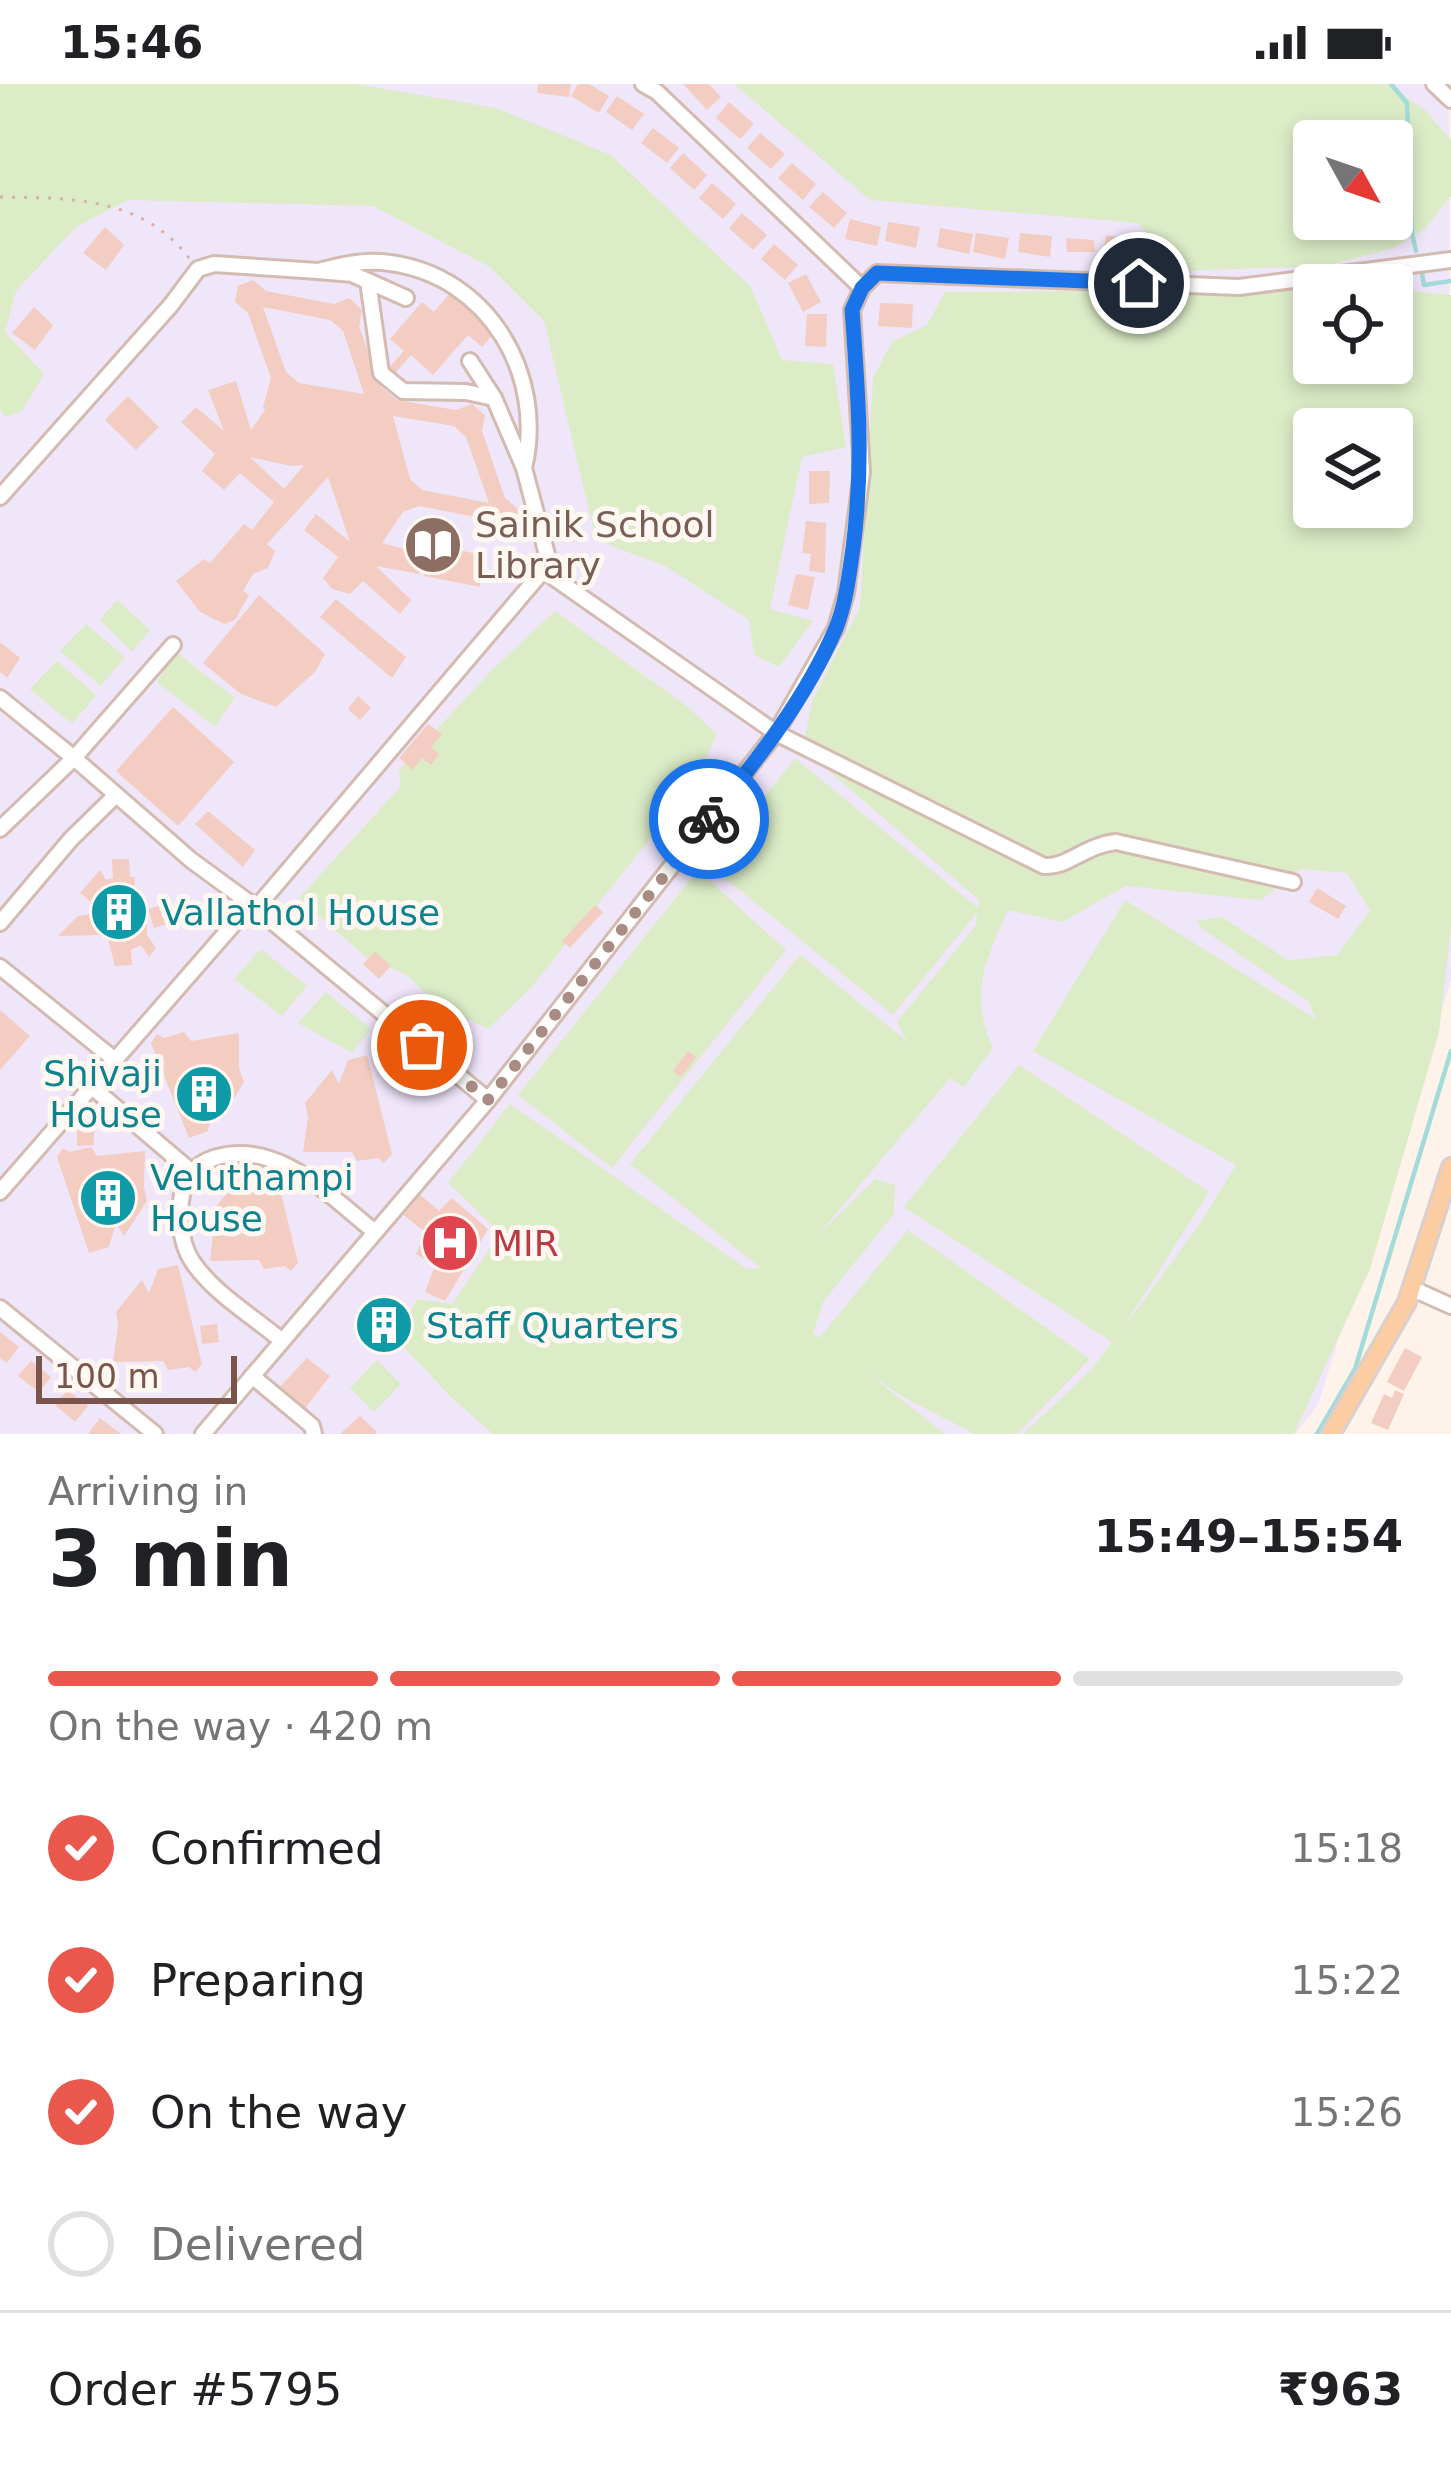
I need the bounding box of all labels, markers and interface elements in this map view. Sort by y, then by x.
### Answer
text: 15:46 [60,16,203,69]
north arrow [1293,120,1413,240]
map controls [1293,120,1413,528]
pin [1088,232,1190,334]
icon: home [1106,250,1172,316]
button: locate [1293,264,1413,384]
button: layers [1293,408,1413,528]
place label: Sainik School Library [475,504,715,586]
library icon: Sainik School Library [402,514,464,576]
courier [649,759,769,879]
icon: bike [676,786,742,852]
building icon: Vallathol House [88,881,150,943]
place label: Vallathol House [161,892,440,933]
pin [371,994,473,1096]
icon: bag [389,1012,455,1078]
place label: Shivaji House [43,1053,162,1135]
building icon: Shivaji House [173,1063,235,1125]
place label: Veluthampi House [150,1157,354,1239]
building icon: Veluthampi House [77,1167,139,1229]
hospital icon: MIR [419,1212,481,1274]
place label: MIR [492,1223,559,1264]
building icon: Staff Quarters [353,1294,415,1356]
place label: Staff Quarters [426,1305,679,1346]
scale bar [36,1350,237,1403]
text: 100 m [54,1357,160,1396]
text: Arriving in [48,1469,248,1514]
text: 15:49–15:54 [1094,1510,1403,1563]
text: 3 min [48,1514,293,1604]
text: On the way · 420 m [48,1704,433,1749]
icon: check [48,1815,114,1881]
text: Confirmed [150,1822,384,1875]
text: 15:18 [1291,1826,1403,1871]
icon: check [48,1947,114,2013]
text: Preparing [150,1954,366,2007]
text: 15:22 [1291,1958,1403,2003]
icon: check [48,2079,114,2145]
text: On the way [150,2086,407,2139]
text: 15:26 [1291,2090,1403,2135]
text: Delivered [150,2218,365,2271]
text: Order #5795 [48,2363,342,2416]
text: ₹963 [1278,2363,1403,2416]

